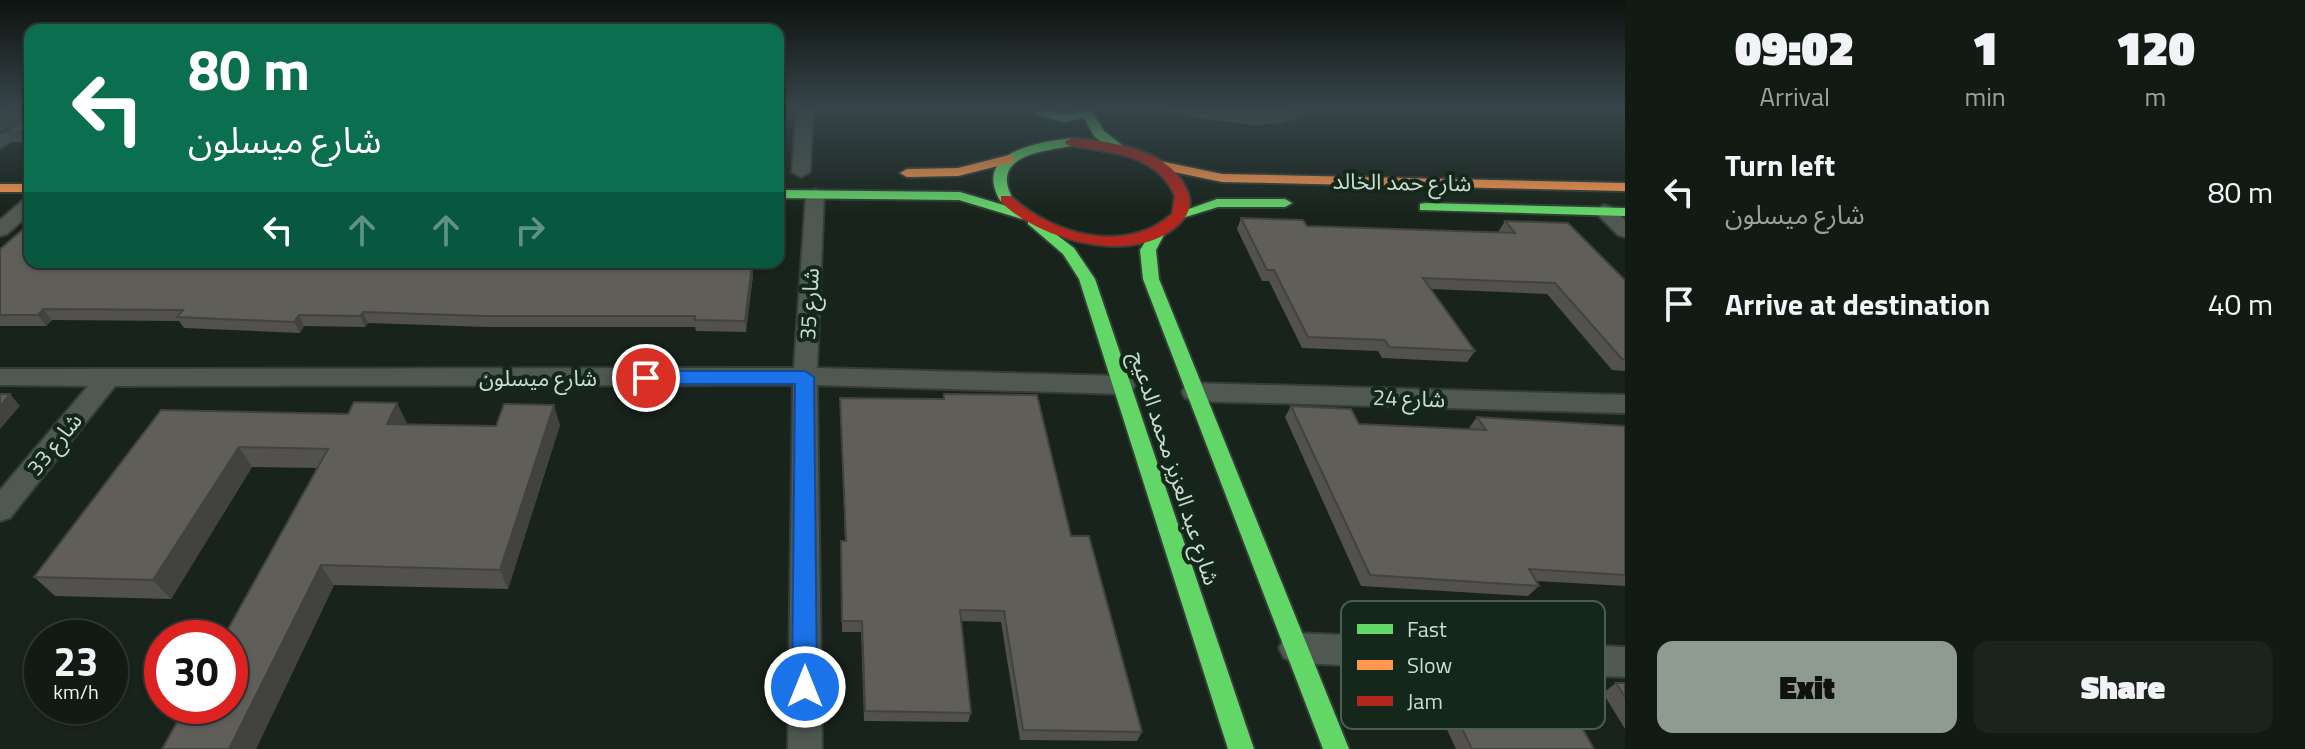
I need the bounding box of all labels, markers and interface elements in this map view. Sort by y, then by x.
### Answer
text: 09:02 [1735,11,1854,84]
text: 1 [1972,11,1998,84]
text: 120 [2116,11,2195,84]
text: 80 m [188,27,310,112]
icon: left [56,56,160,160]
text: Arrival [1759,77,1830,116]
text: min [1964,77,2006,116]
text: m [2145,77,2166,116]
text: شارع ميسلون [188,112,381,167]
text: Turn left [1725,142,1835,188]
street label: شارع حمد الخالد [1332,164,1472,200]
text: 80 m [2208,169,2273,215]
icon: left [1657,170,1701,214]
text: شارع ميسلون [1725,195,1865,234]
icon: left [256,208,300,252]
icon: ahead [340,208,384,252]
icon: ahead [424,208,468,252]
icon: right [508,208,552,252]
street label: شارع 35 [790,267,828,341]
text: Arrive at destination [1725,281,1990,327]
text: 40 m [2208,281,2273,327]
icon: arrive [1657,282,1701,326]
pin [612,344,680,412]
street label: شارع عبد العزيز محمد الدعيج [1121,346,1229,590]
icon: arrive [624,356,668,400]
street label: شارع ميسلون [479,361,597,395]
street label: شارع 24 [1372,380,1446,416]
street label: شارع 33 [18,405,90,483]
legend [1341,601,1605,729]
text: Fast [1407,612,1447,646]
speed limit sign: 30 [144,620,248,724]
text: 23 [54,631,98,692]
button: Exit [1657,641,1957,733]
button: Share [1973,641,2273,733]
position arrow [763,645,847,729]
text: Slow [1407,648,1453,682]
text: km/h [53,676,99,707]
text: Jam [1407,684,1443,718]

